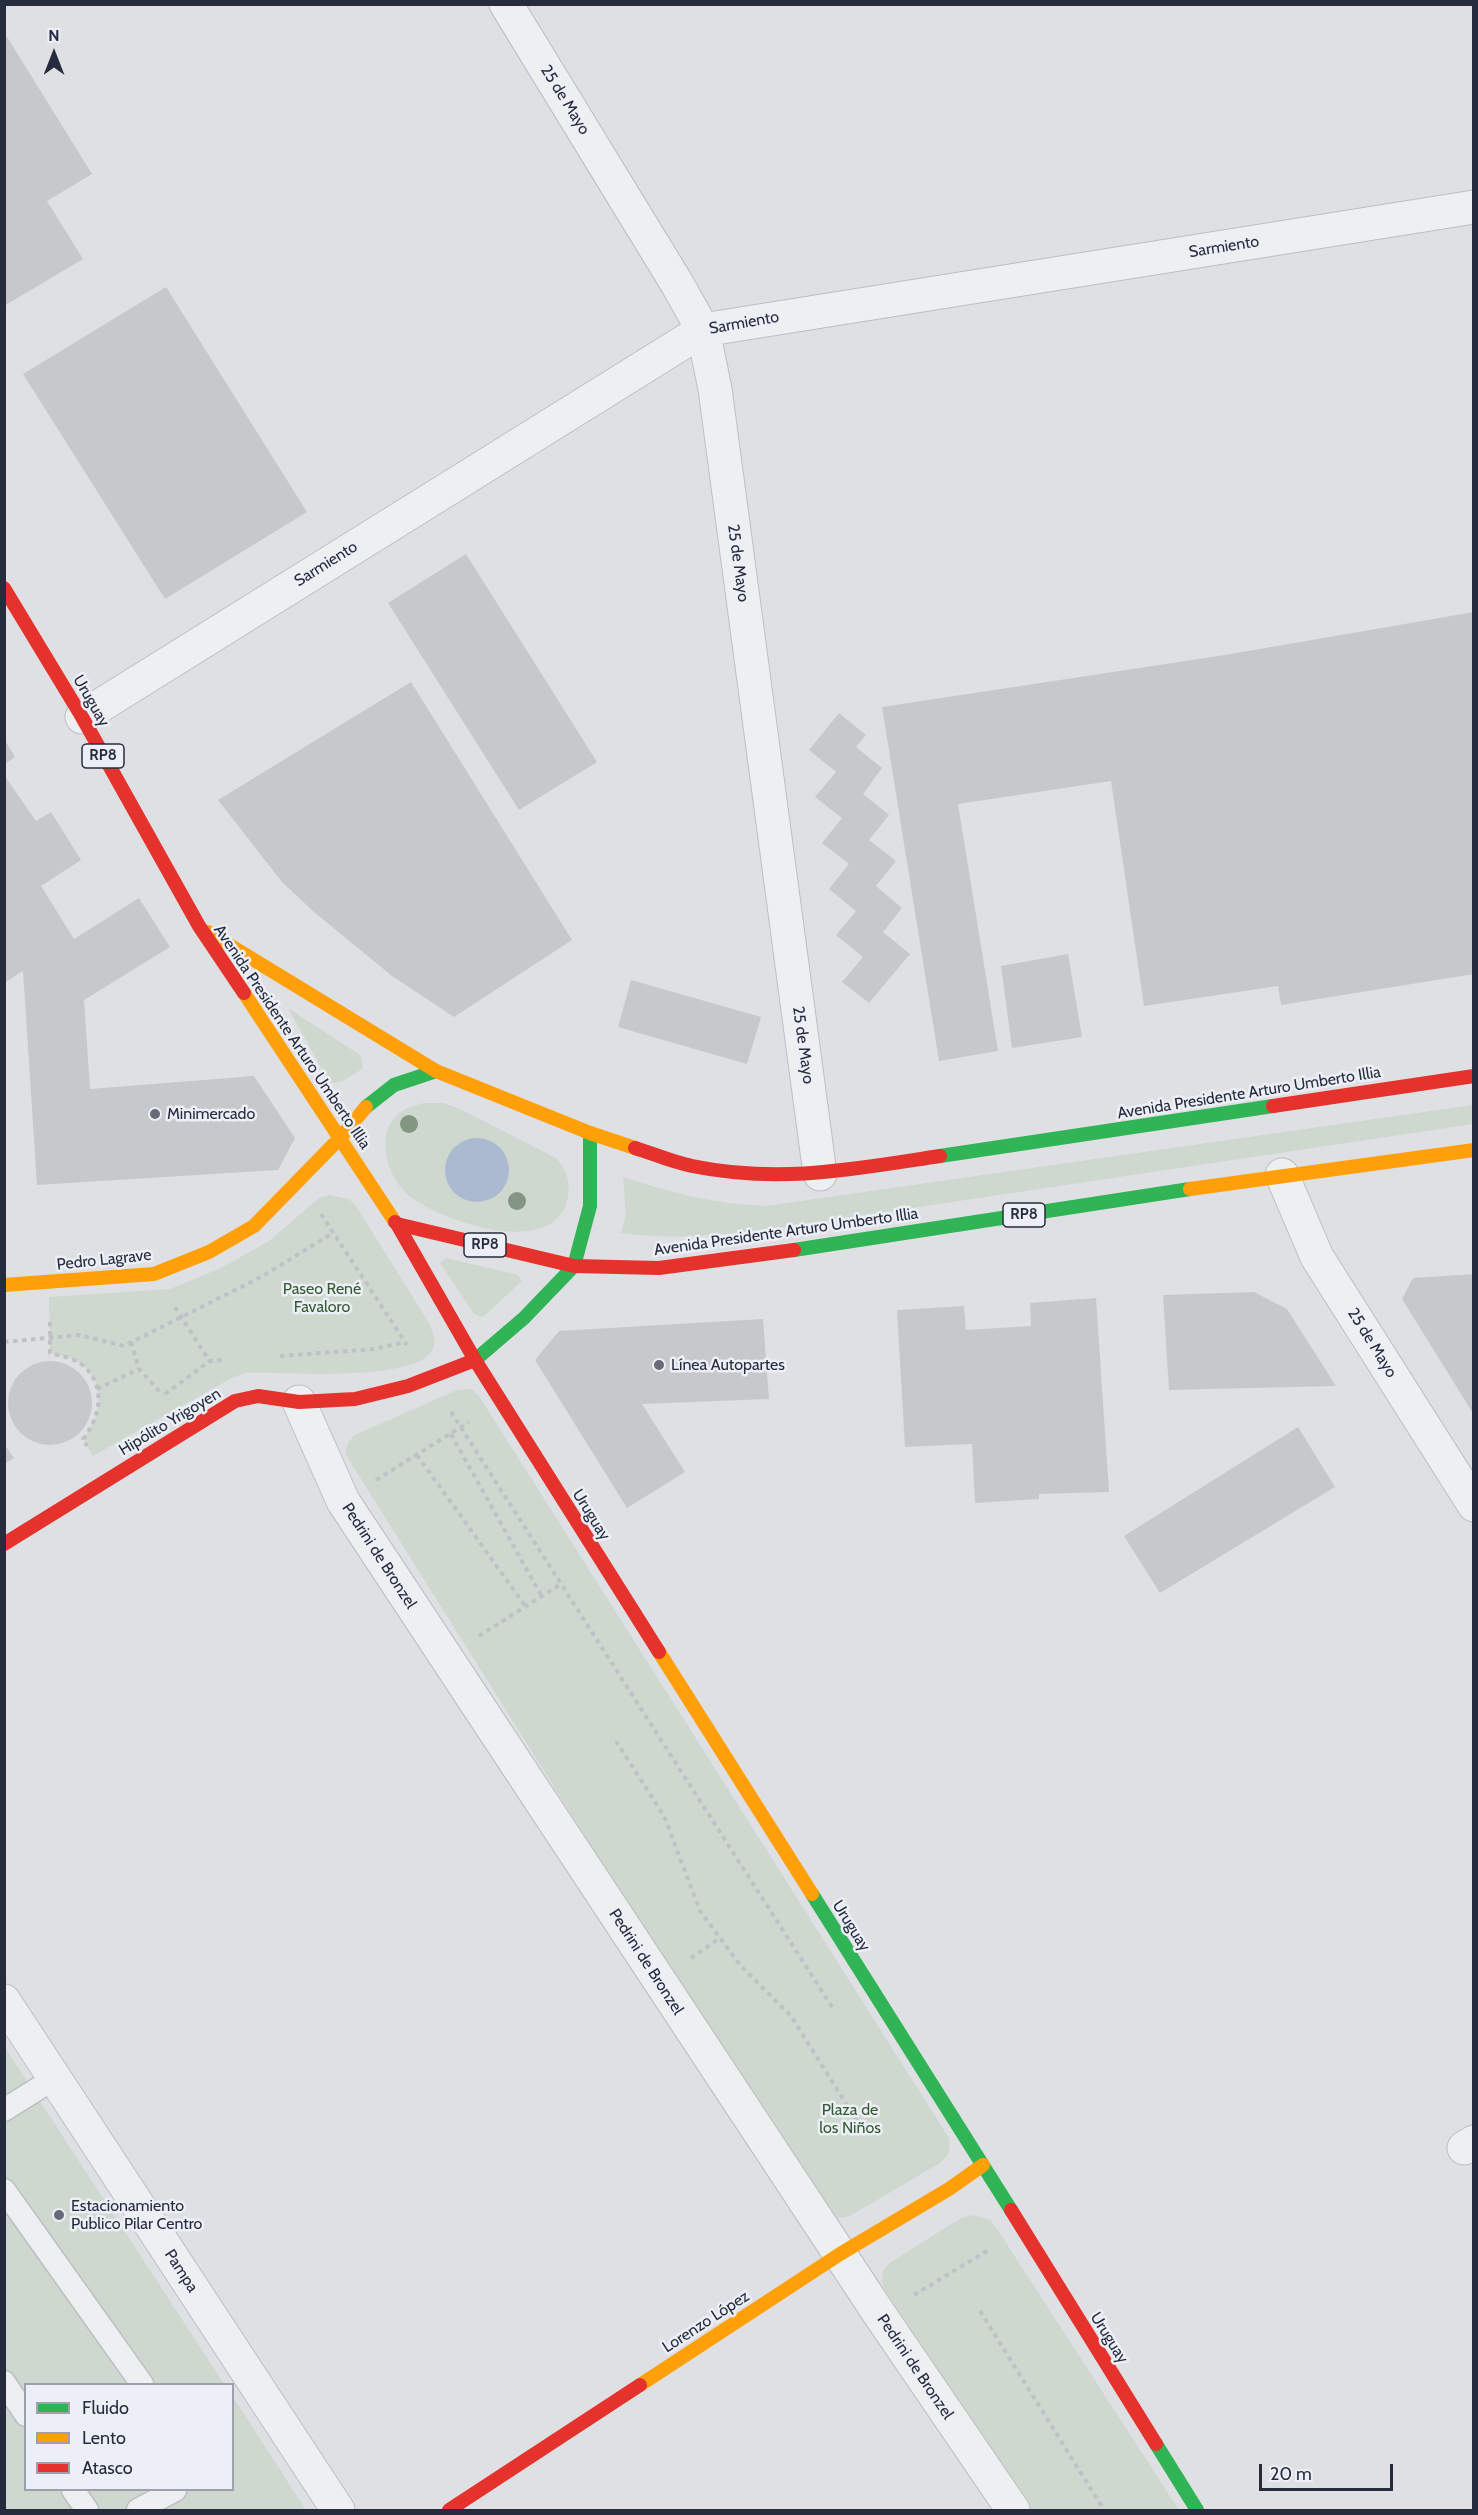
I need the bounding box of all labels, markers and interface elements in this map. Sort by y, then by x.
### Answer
north arrow [24,24,84,84]
text: N [48,26,60,45]
street label: 25 de Mayo [536,62,594,138]
street label: Sarmiento [1188,232,1260,262]
street label: Sarmiento [708,307,780,339]
street label: 25 de Mayo [723,523,753,603]
street label: Sarmiento [291,537,361,591]
street label: Uruguay [69,672,113,730]
road number: RP8 [82,744,124,768]
street label: Avenida Presidente Arturo Umberto Illia [210,921,374,1153]
street label: 25 de Mayo [788,1005,818,1085]
street label: Avenida Presidente Arturo Umberto Illia [1116,1063,1382,1123]
place label: Minimercado [167,1104,255,1124]
marker: Minimercado [148,1107,162,1121]
road number: RP8 [1003,1203,1045,1227]
street label: Avenida Presidente Arturo Umberto Illia [653,1204,919,1260]
road number: RP8 [464,1233,506,1257]
street label: Pedro Lagrave [56,1245,152,1275]
park label: Paseo René Favaloro [283,1279,361,1317]
street label: 25 de Mayo [1343,1305,1401,1381]
place label: Línea Autopartes [671,1355,785,1375]
marker: Línea Autopartes [652,1358,666,1372]
street label: Hipólito Yrigoyen [116,1384,224,1460]
street label: Uruguay [568,1486,614,1544]
street label: Pedrini de Bronzel [338,1499,420,1613]
street label: Uruguay [828,1897,874,1955]
street label: Pedrini de Bronzel [605,1905,687,2019]
park label: Plaza de los Niños [819,2100,881,2138]
place label: Estacionamiento Publico Pilar Centro [71,2196,202,2234]
marker: Estacionamiento Publico Pilar Centro [52,2208,66,2222]
street label: Pampa [160,2246,202,2296]
street label: Lorenzo López [659,2287,753,2357]
street label: Uruguay [1086,2309,1132,2367]
street label: Pedrini de Bronzel [873,2311,957,2423]
legend [24,2383,234,2491]
text: Fluido [82,2397,129,2419]
text: Lento [82,2427,126,2449]
scale bar [1262,2452,1396,2490]
text: Atasco [82,2457,133,2479]
text: 20 m [1270,2463,1312,2485]

